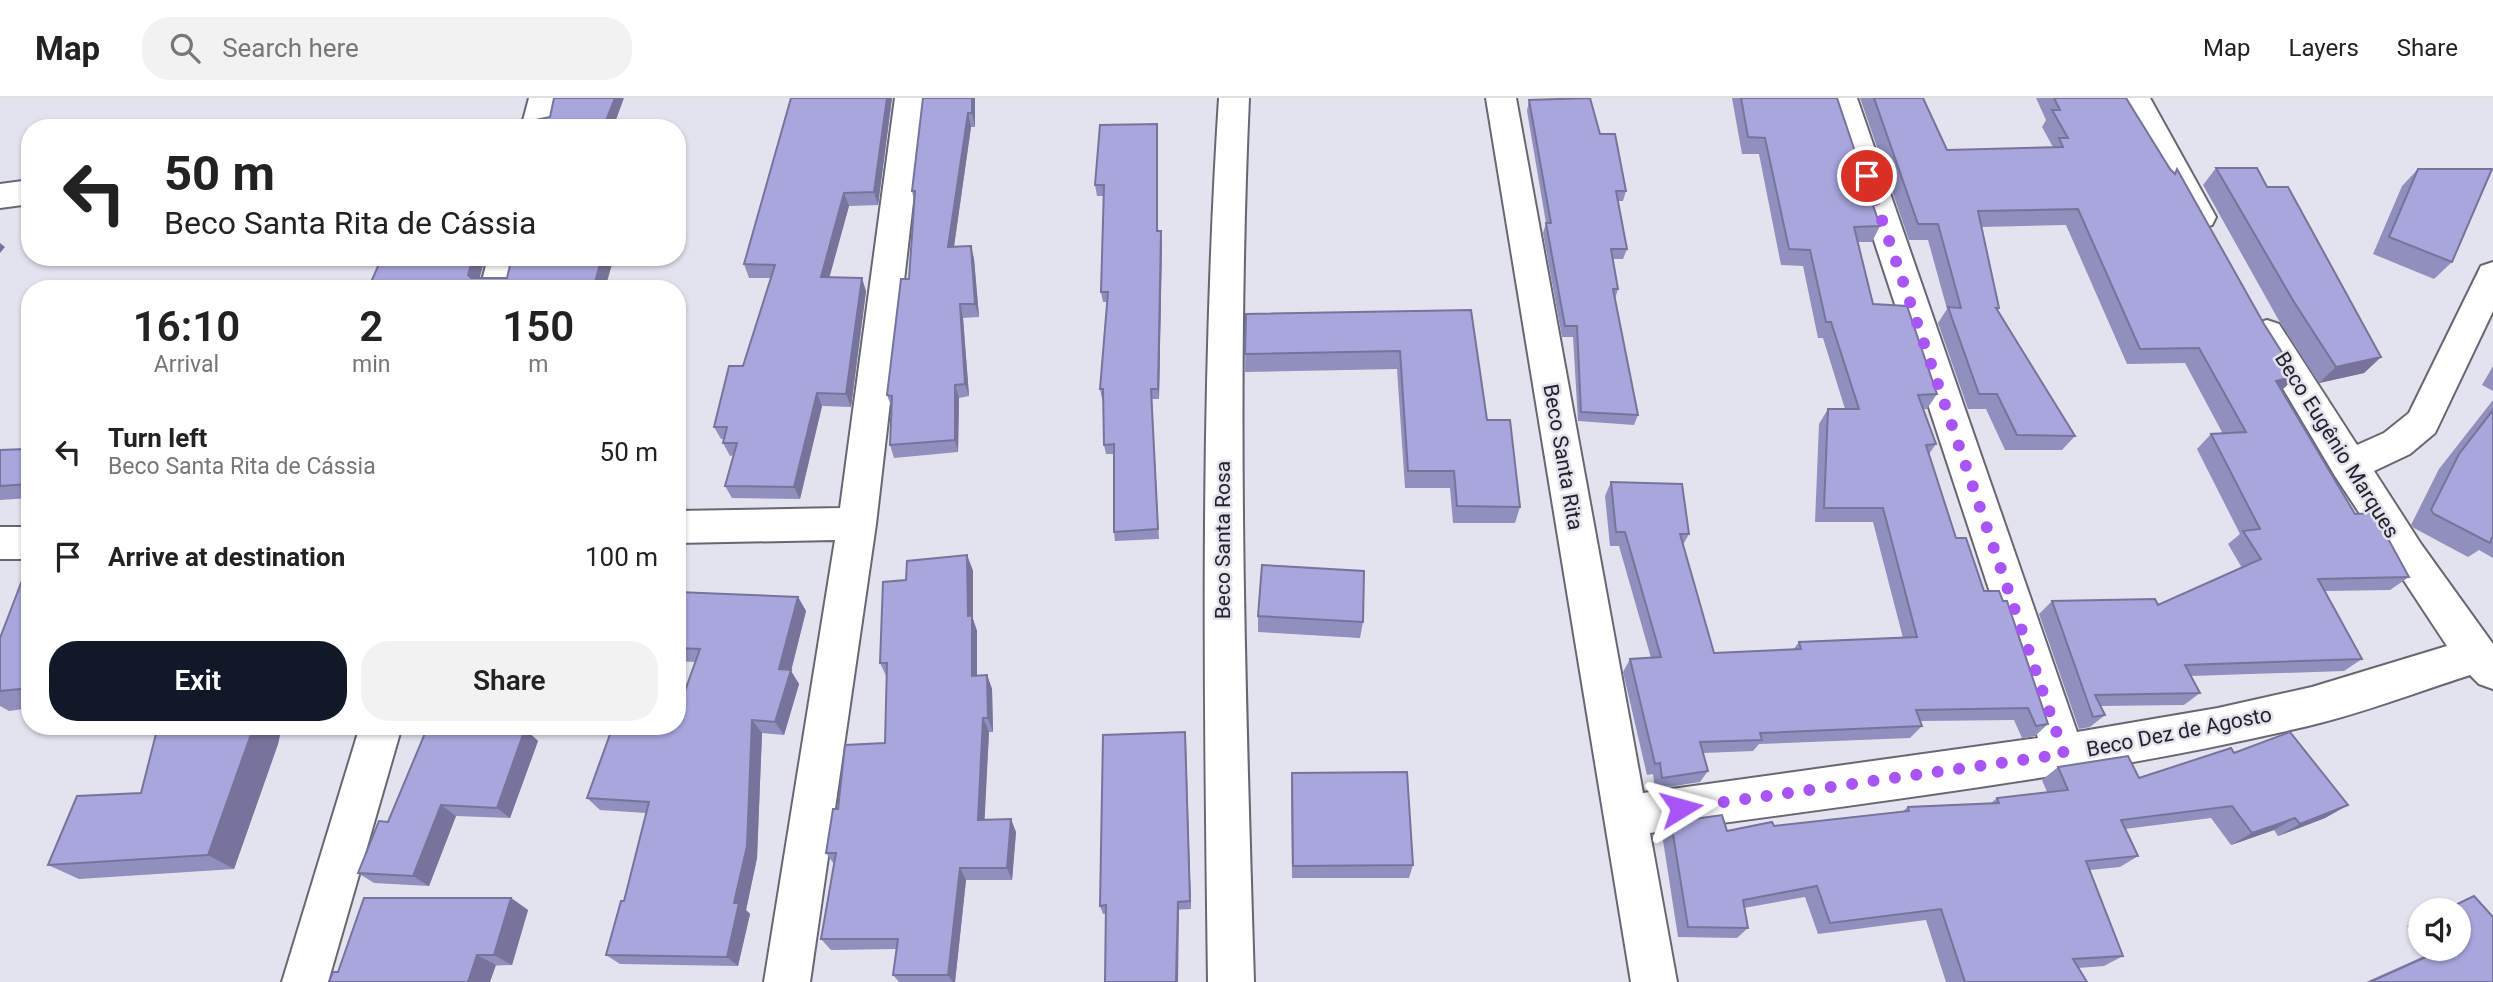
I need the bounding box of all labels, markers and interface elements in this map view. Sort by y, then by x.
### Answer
search box [142,17,632,80]
text: Map [35,29,100,68]
icon: search [166,29,204,67]
text: Search here [222,33,359,63]
text: Map [2203,34,2251,62]
text: Layers [2289,34,2359,62]
text: Share [2397,34,2458,62]
text: 50 m [164,145,275,202]
pin [1837,146,1897,206]
icon: left [49,147,140,238]
icon: arrive [1848,157,1886,195]
text: Beco Santa Rita de Cássia [164,204,536,242]
text: 16:10 [133,302,240,351]
text: 2 [359,302,383,351]
text: 150 [502,302,574,351]
street label: Beco Eugênio Marques [2270,348,2404,542]
text: Arrival [154,351,219,378]
text: min [352,351,390,378]
text: m [528,351,548,378]
street label: Beco Santa Rita [1538,382,1588,532]
text: Turn left [108,423,207,453]
icon: left [49,433,87,471]
text: 50 m [600,437,658,467]
text: Beco Santa Rita de Cássia [108,453,376,480]
street label: Beco Santa Rosa [1211,461,1235,619]
icon: arrive [49,538,87,576]
text: Arrive at destination [108,542,345,572]
text: 100 m [585,542,658,572]
button: Exit [49,641,347,721]
button: Share [361,641,658,721]
street label: Beco Dez de Agosto [2084,702,2274,762]
position arrow [1644,771,1718,845]
map controls [2408,898,2471,961]
button: sound [2408,898,2471,961]

